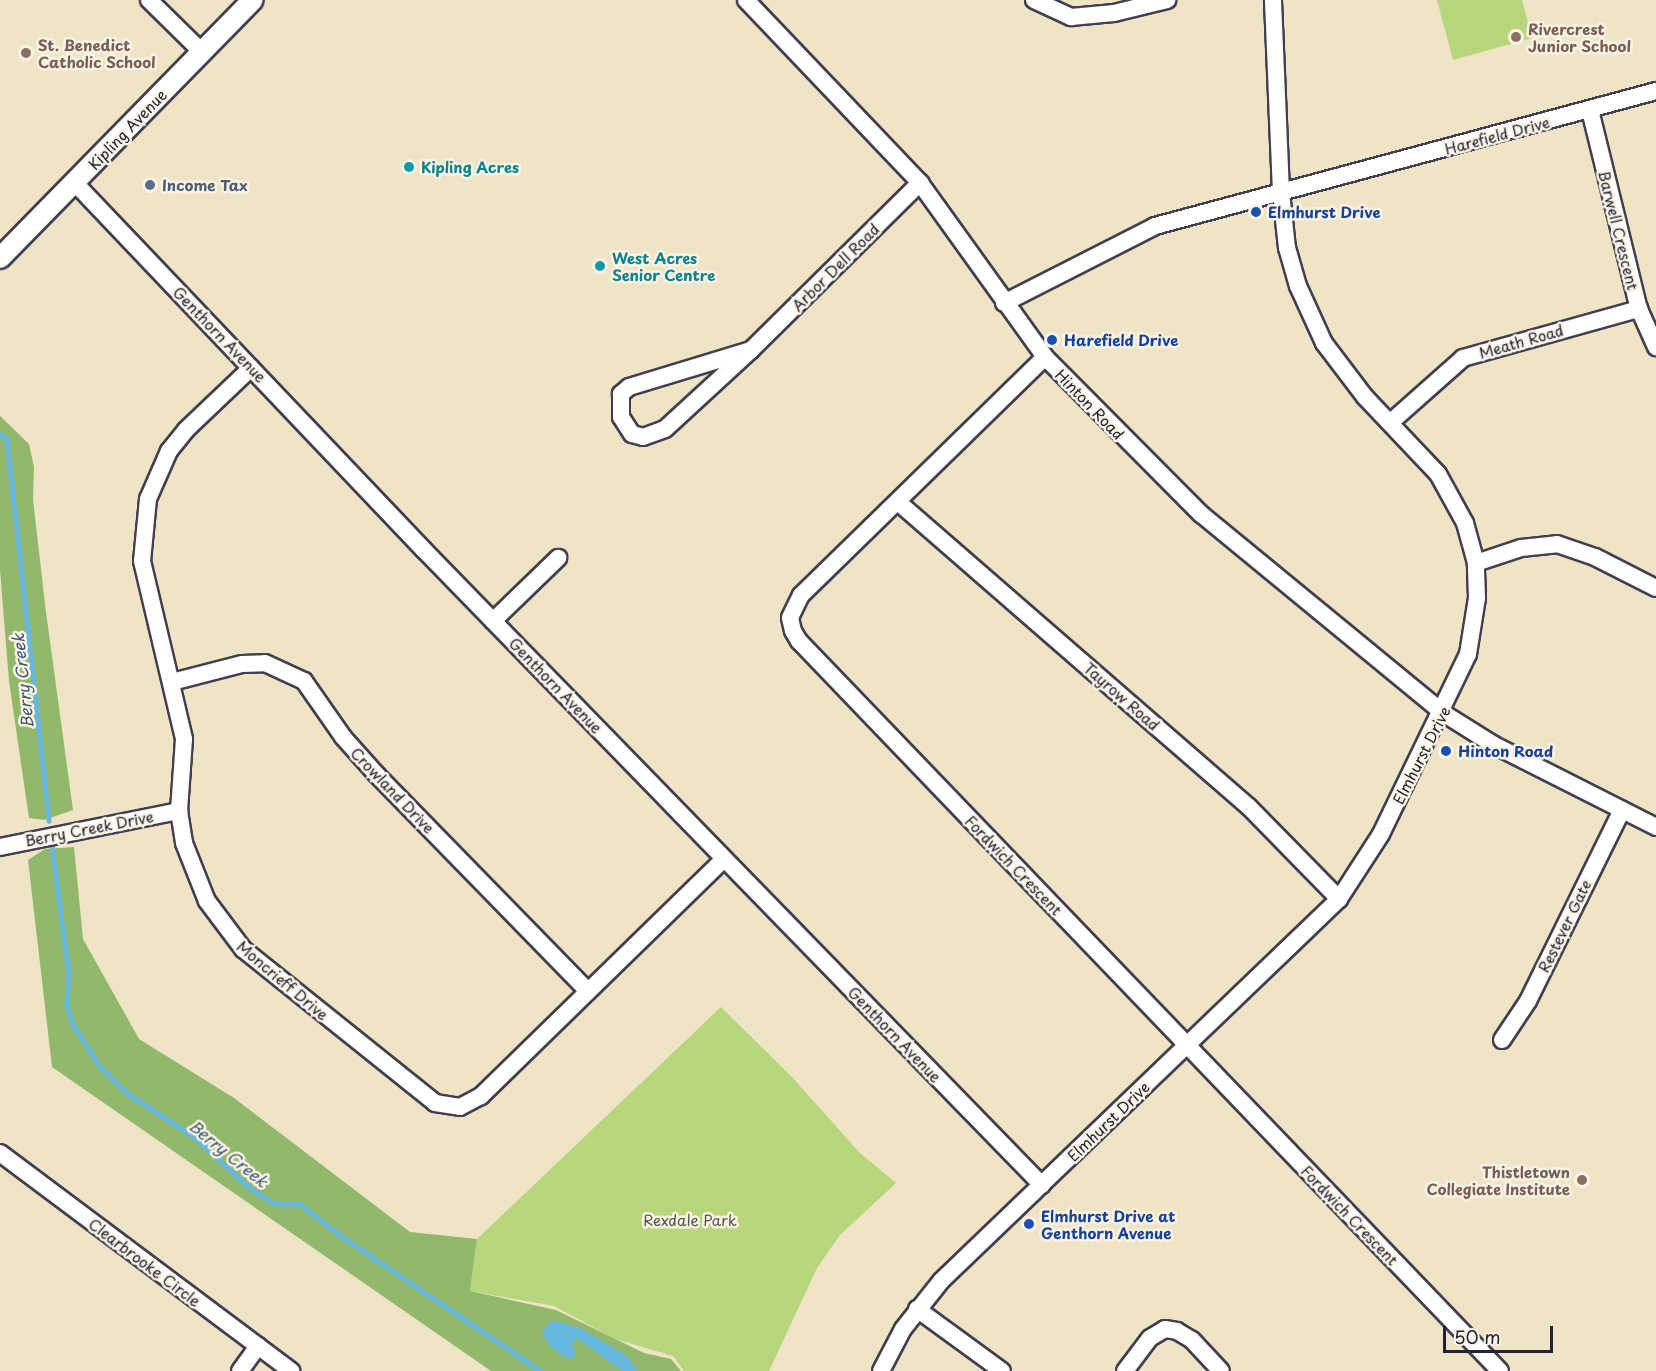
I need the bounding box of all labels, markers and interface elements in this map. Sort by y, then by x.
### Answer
place label: Rivercrest Junior School [1528,19,1631,54]
marker: Rivercrest Junior School [1509,30,1523,44]
place label: St. Benedict Catholic School [38,35,157,70]
marker: St. Benedict Catholic School [19,46,33,60]
street label: Kipling Avenue [84,85,170,173]
street label: Harefield Drive [1442,112,1552,158]
place label: Kipling Acres [421,158,520,176]
marker: Kipling Acres [402,160,416,174]
street label: Barwell Crescent [1595,168,1643,292]
place label: Income Tax [162,176,247,194]
marker: Income Tax [143,178,157,192]
place label: Elmhurst Drive [1268,203,1381,221]
marker: Elmhurst Drive [1249,205,1263,219]
street label: Arbor Dell Road [788,220,882,314]
place label: West Acres Senior Centre [612,248,716,283]
marker: West Acres Senior Centre [593,259,607,273]
street label: Genthorn Avenue [170,283,270,385]
street label: Meath Road [1476,320,1566,362]
place label: Harefield Drive [1064,331,1179,349]
marker: Harefield Drive [1045,333,1059,347]
street label: Hinton Road [1052,365,1128,443]
water label: Berry Creek [7,632,37,730]
street label: Genthorn Avenue [506,634,606,736]
street label: Tayrow Road [1081,658,1163,734]
street label: Elmhurst Drive [1389,703,1453,807]
place label: Hinton Road [1458,742,1553,760]
street label: Crowland Drive [347,743,439,837]
marker: Hinton Road [1439,744,1453,758]
street label: Berry Creek Drive [22,806,156,850]
street label: Fordwich Crescent [961,811,1067,919]
street label: Restever Gate [1534,877,1594,975]
street label: Moncrieff Drive [234,936,332,1024]
street label: Genthorn Avenue [845,983,945,1085]
street label: Elmhurst Drive [1063,1077,1153,1165]
water label: Berry Creek [186,1115,272,1191]
street label: Fordwich Crescent [1297,1161,1403,1269]
place label: Thistletown Collegiate Institute [1426,1162,1570,1197]
marker: Thistletown Collegiate Institute [1575,1173,1589,1187]
place label: Elmhurst Drive at Genthorn Avenue [1041,1206,1176,1241]
park label: Rexdale Park [643,1211,737,1229]
street label: Clearbrooke Circle [85,1214,205,1310]
marker: Elmhurst Drive at Genthorn Avenue [1022,1217,1036,1231]
scale bar [1446,1314,1556,1352]
text: 50 m [1454,1323,1501,1350]

